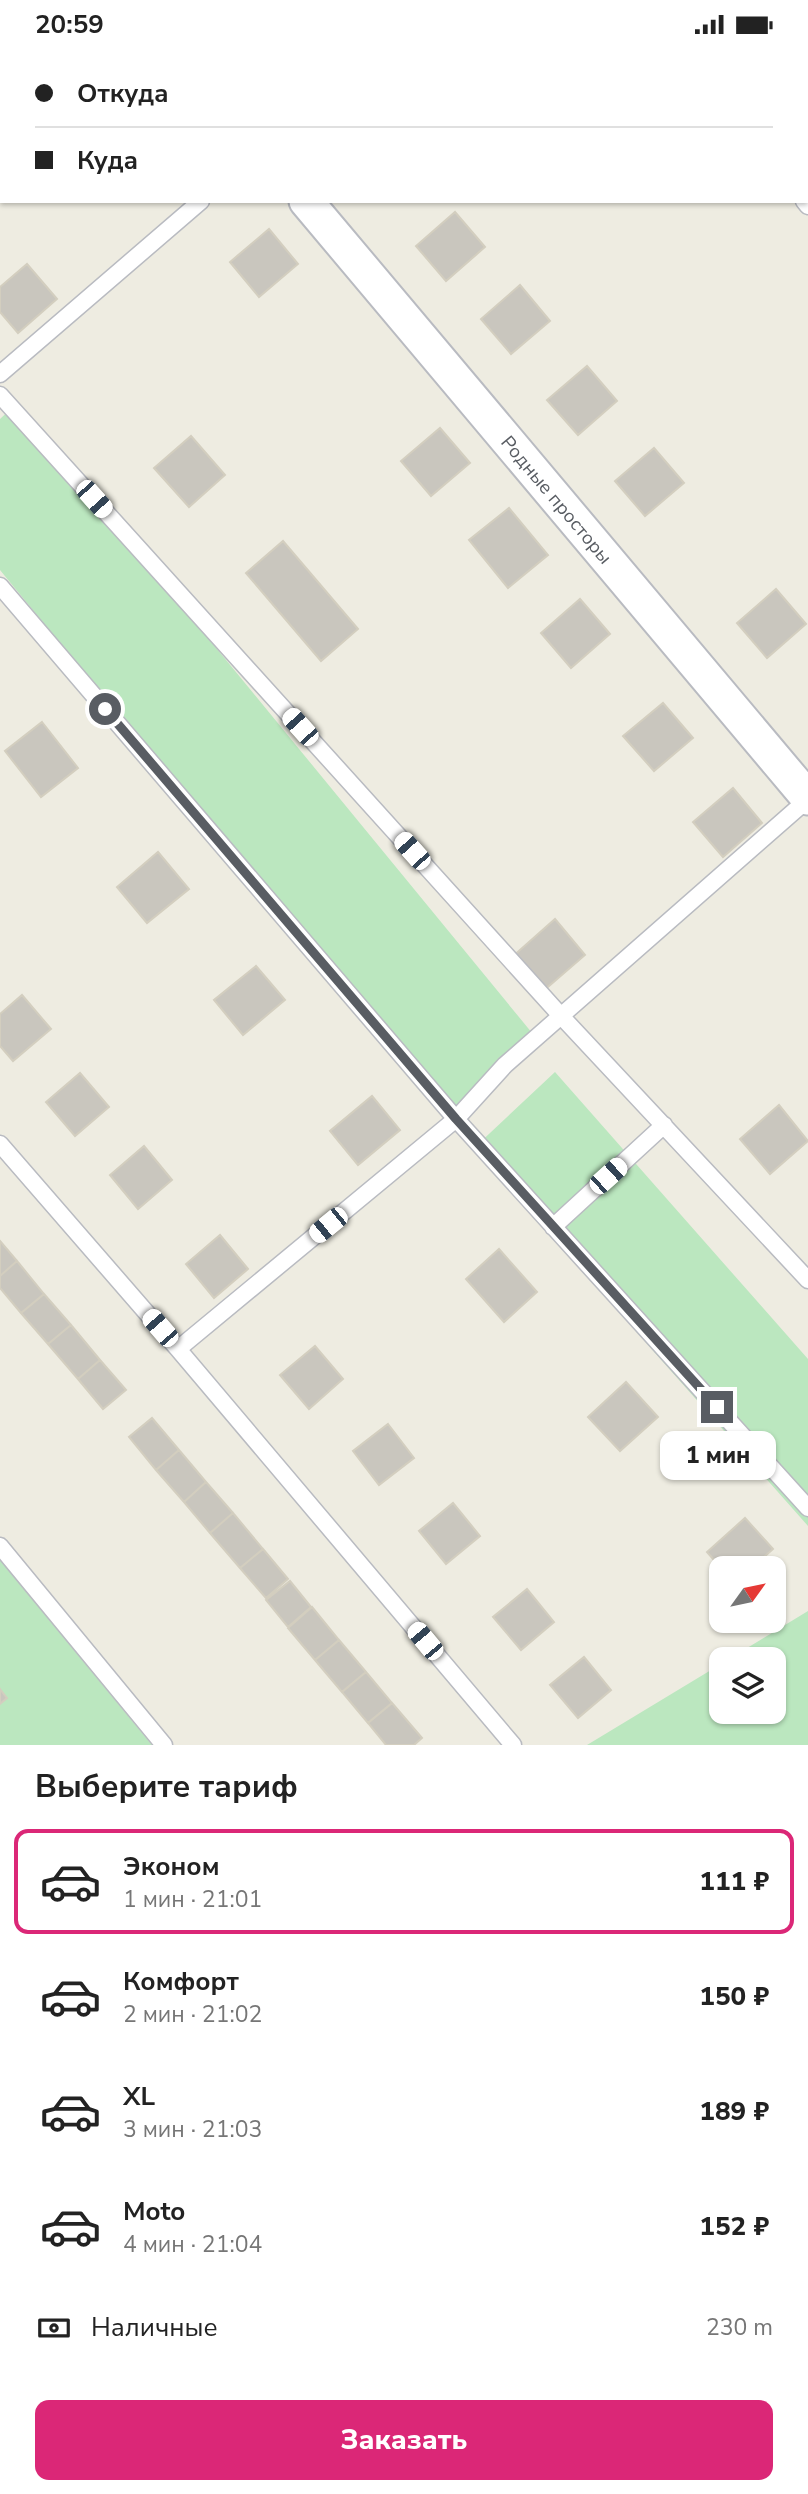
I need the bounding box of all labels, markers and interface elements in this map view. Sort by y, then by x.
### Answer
text: 20:59 [35,7,104,42]
text: Откуда [77,76,169,111]
text: Куда [77,143,138,178]
street label: Родные просторы [495,430,618,570]
car [73,476,116,522]
route start [89,693,121,725]
car [279,704,322,750]
car [391,828,434,874]
car [586,1154,631,1198]
car [306,1204,351,1246]
car [139,1305,182,1351]
route end [701,1391,733,1423]
callout: 1 мин [659,1431,775,1481]
text: 1 мин [686,1440,750,1471]
north arrow [709,1556,786,1633]
map controls [709,1556,786,1724]
car [404,1618,447,1664]
button: layers [709,1647,786,1724]
text: Выберите тариф [35,1765,298,1808]
text: Эконом [123,1849,220,1884]
icon: car [39,1850,102,1913]
text: 111 ₽ [699,1864,769,1899]
text: 1 мин · 21:01 [123,1884,262,1915]
text: Комфорт [123,1964,239,1999]
icon: car [39,1965,102,2028]
text: 150 ₽ [699,1979,769,2014]
text: 2 мин · 21:02 [123,1999,262,2030]
text: XL [123,2079,155,2114]
icon: car [39,2080,102,2143]
text: 189 ₽ [699,2094,769,2129]
text: 3 мин · 21:03 [123,2114,262,2145]
text: Moto [123,2194,185,2229]
icon: car [39,2195,102,2258]
text: 152 ₽ [699,2209,769,2244]
text: 4 мин · 21:04 [123,2229,262,2260]
icon: cash [35,2309,73,2347]
text: Наличные [91,2310,218,2345]
text: 230 m [706,2312,773,2343]
button: Заказать [35,2400,773,2480]

